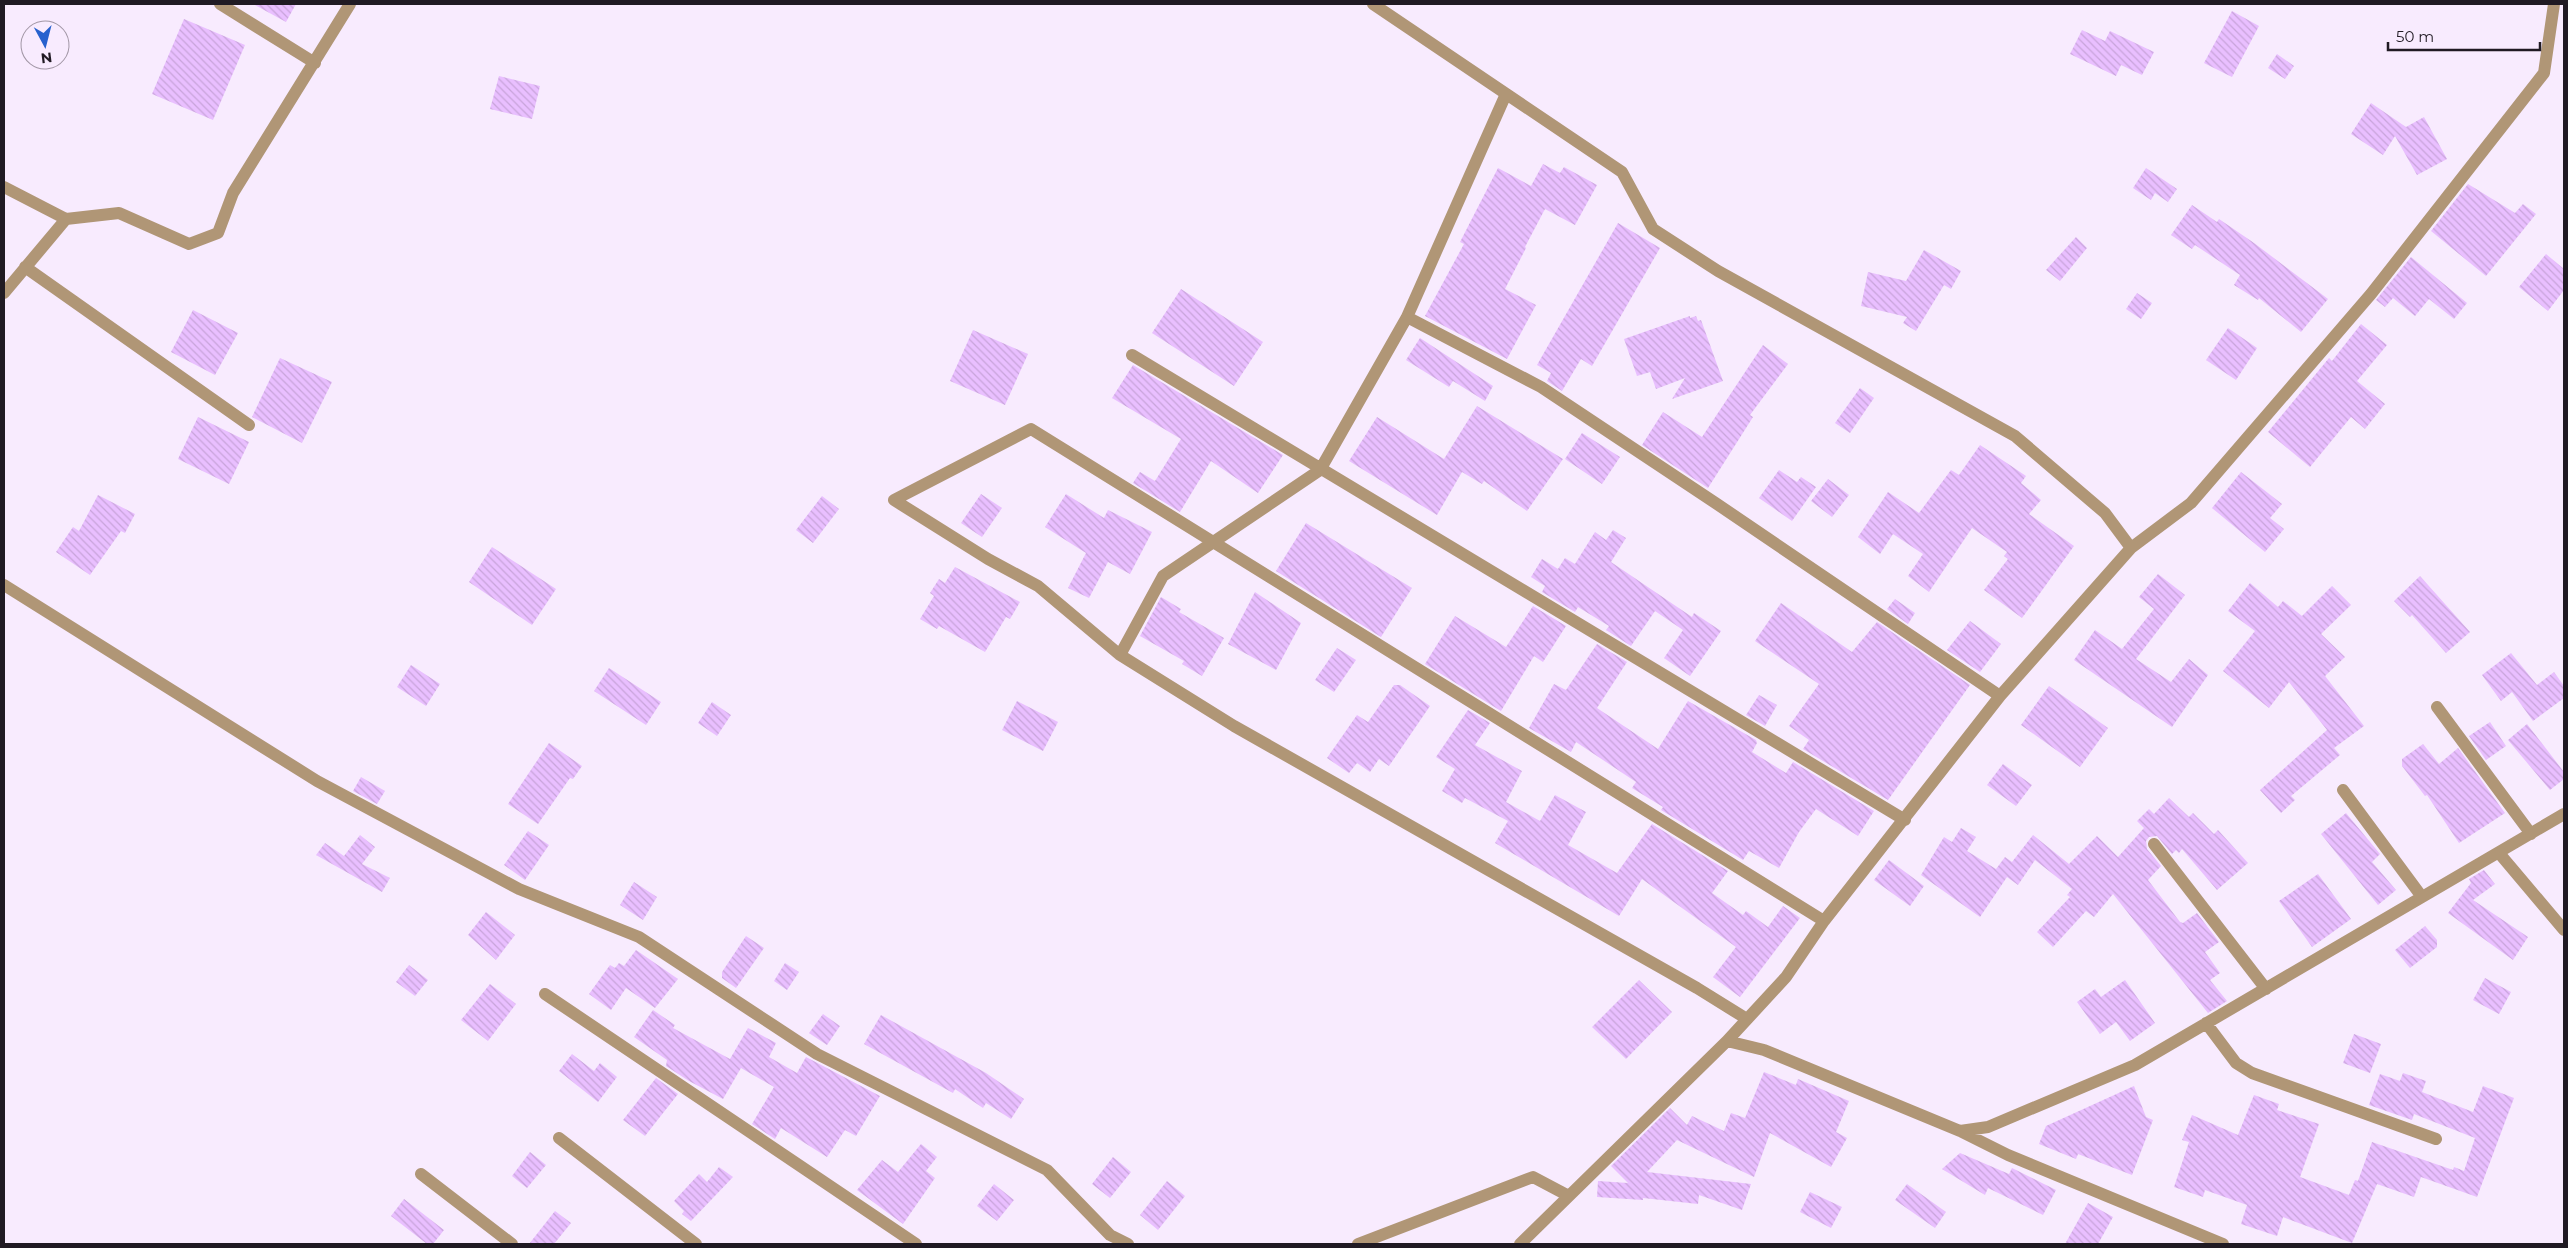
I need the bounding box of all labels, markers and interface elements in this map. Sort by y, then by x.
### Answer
north arrow [20,20,70,70]
scale bar [2388,20,2540,52]
text: 50 m [2396,27,2434,46]
text: N [40,48,53,68]

